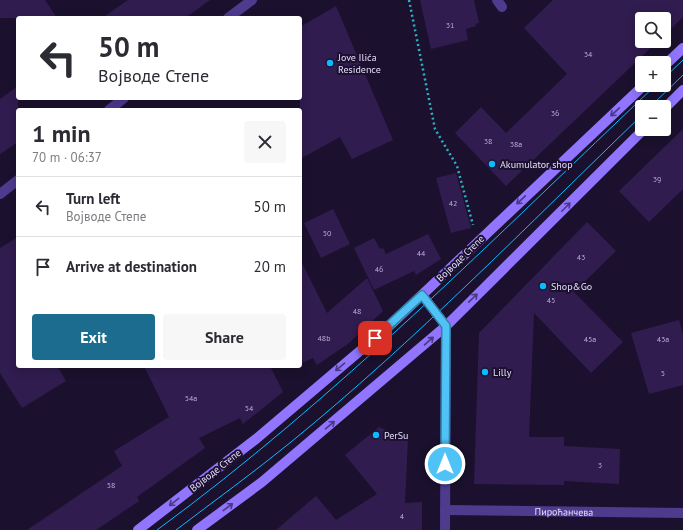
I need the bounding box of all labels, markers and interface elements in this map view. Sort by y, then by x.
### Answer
map controls [635,12,671,136]
button: search [635,12,671,48]
house number: 31 [446,20,454,30]
text: 50 m [98,28,159,65]
icon: left [32,32,84,84]
house number: 34 [584,49,593,59]
place label: Jove Ilića Residence [337,51,381,76]
button: + [635,56,671,92]
marker: Jove Ilića Residence [325,58,335,68]
text: Војводе Степе [98,64,209,87]
button: − [635,100,671,136]
one-way arrow [610,107,621,116]
house number: 36 [551,108,559,118]
text: 1 min [32,118,91,149]
button: close [244,121,286,163]
house number: 38 [484,136,492,146]
house number: 38a [510,139,522,149]
text: 70 m · 06:37 [32,149,102,166]
place label: Akumulator shop [500,158,573,171]
marker: Akumulator shop [487,159,497,169]
house number: 39 [653,174,661,184]
text: Turn left [66,189,120,208]
icon: left [32,196,54,218]
one-way arrow [515,196,526,205]
text: 50 m [253,197,286,216]
house number: 42 [449,198,457,208]
one-way arrow [561,202,571,212]
text: Војводе Степе [66,208,146,225]
house number: 50 [323,228,332,238]
street label: Војводе Степе [434,232,487,284]
house number: 44 [417,248,426,258]
house number: 43 [577,252,585,262]
icon: arrive [32,256,54,278]
text: Arrive at destination [66,257,197,276]
text: 20 m [253,257,286,276]
house number: 46 [375,264,383,274]
place label: Shop&Go [551,280,592,293]
marker: Shop&Go [538,281,548,291]
one-way arrow [468,294,478,303]
house number: 45 [547,295,555,305]
house number: 48 [353,306,361,316]
button: Exit [32,314,155,360]
button: Share [163,314,286,360]
pin [358,321,392,355]
icon: arrive [364,327,386,349]
house number: 48b [317,333,331,343]
house number: 45a [584,334,596,344]
house number: 43a [657,334,669,344]
one-way arrow [424,336,434,346]
one-way arrow [335,363,346,372]
place label: Lilly [493,366,512,379]
marker: Lilly [480,367,490,377]
house number: 5 [661,368,665,378]
house number: 54a [185,393,197,403]
house number: 54 [245,403,254,413]
one-way arrow [324,420,335,429]
place label: PerSu [384,429,408,442]
marker: PerSu [371,430,381,440]
position arrow [424,443,466,485]
street label: Војводе Степе [187,446,244,495]
house number: 3 [598,460,602,470]
house number: 58 [107,480,115,490]
one-way arrow [169,498,180,506]
one-way arrow [223,502,234,511]
street label: Пироћанчева [535,505,593,519]
house number: 4 [400,511,405,521]

